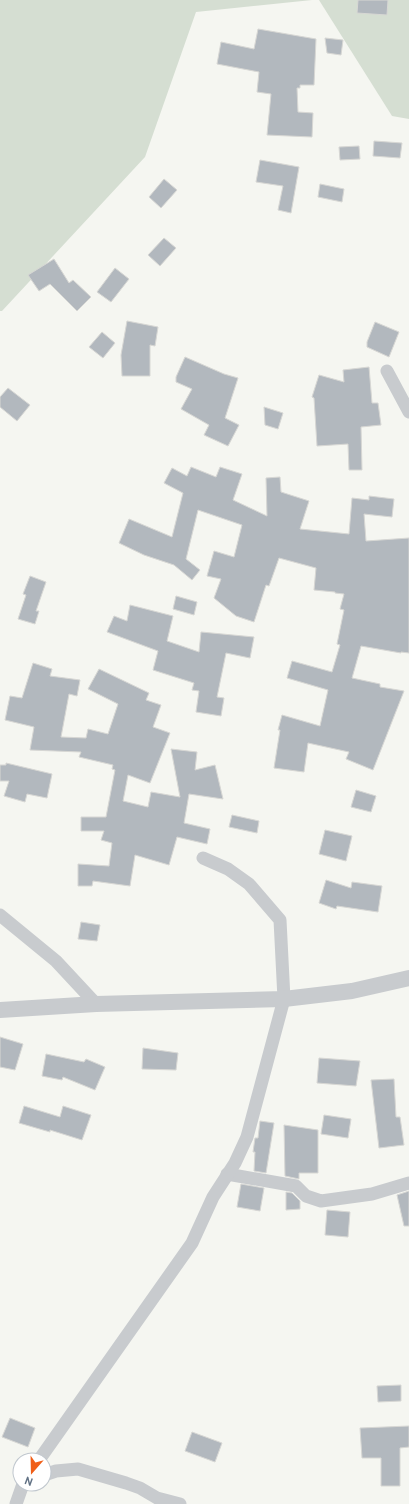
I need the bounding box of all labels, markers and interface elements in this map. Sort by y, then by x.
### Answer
north arrow [12,1452,52,1492]
text: N [23,1473,35,1488]

